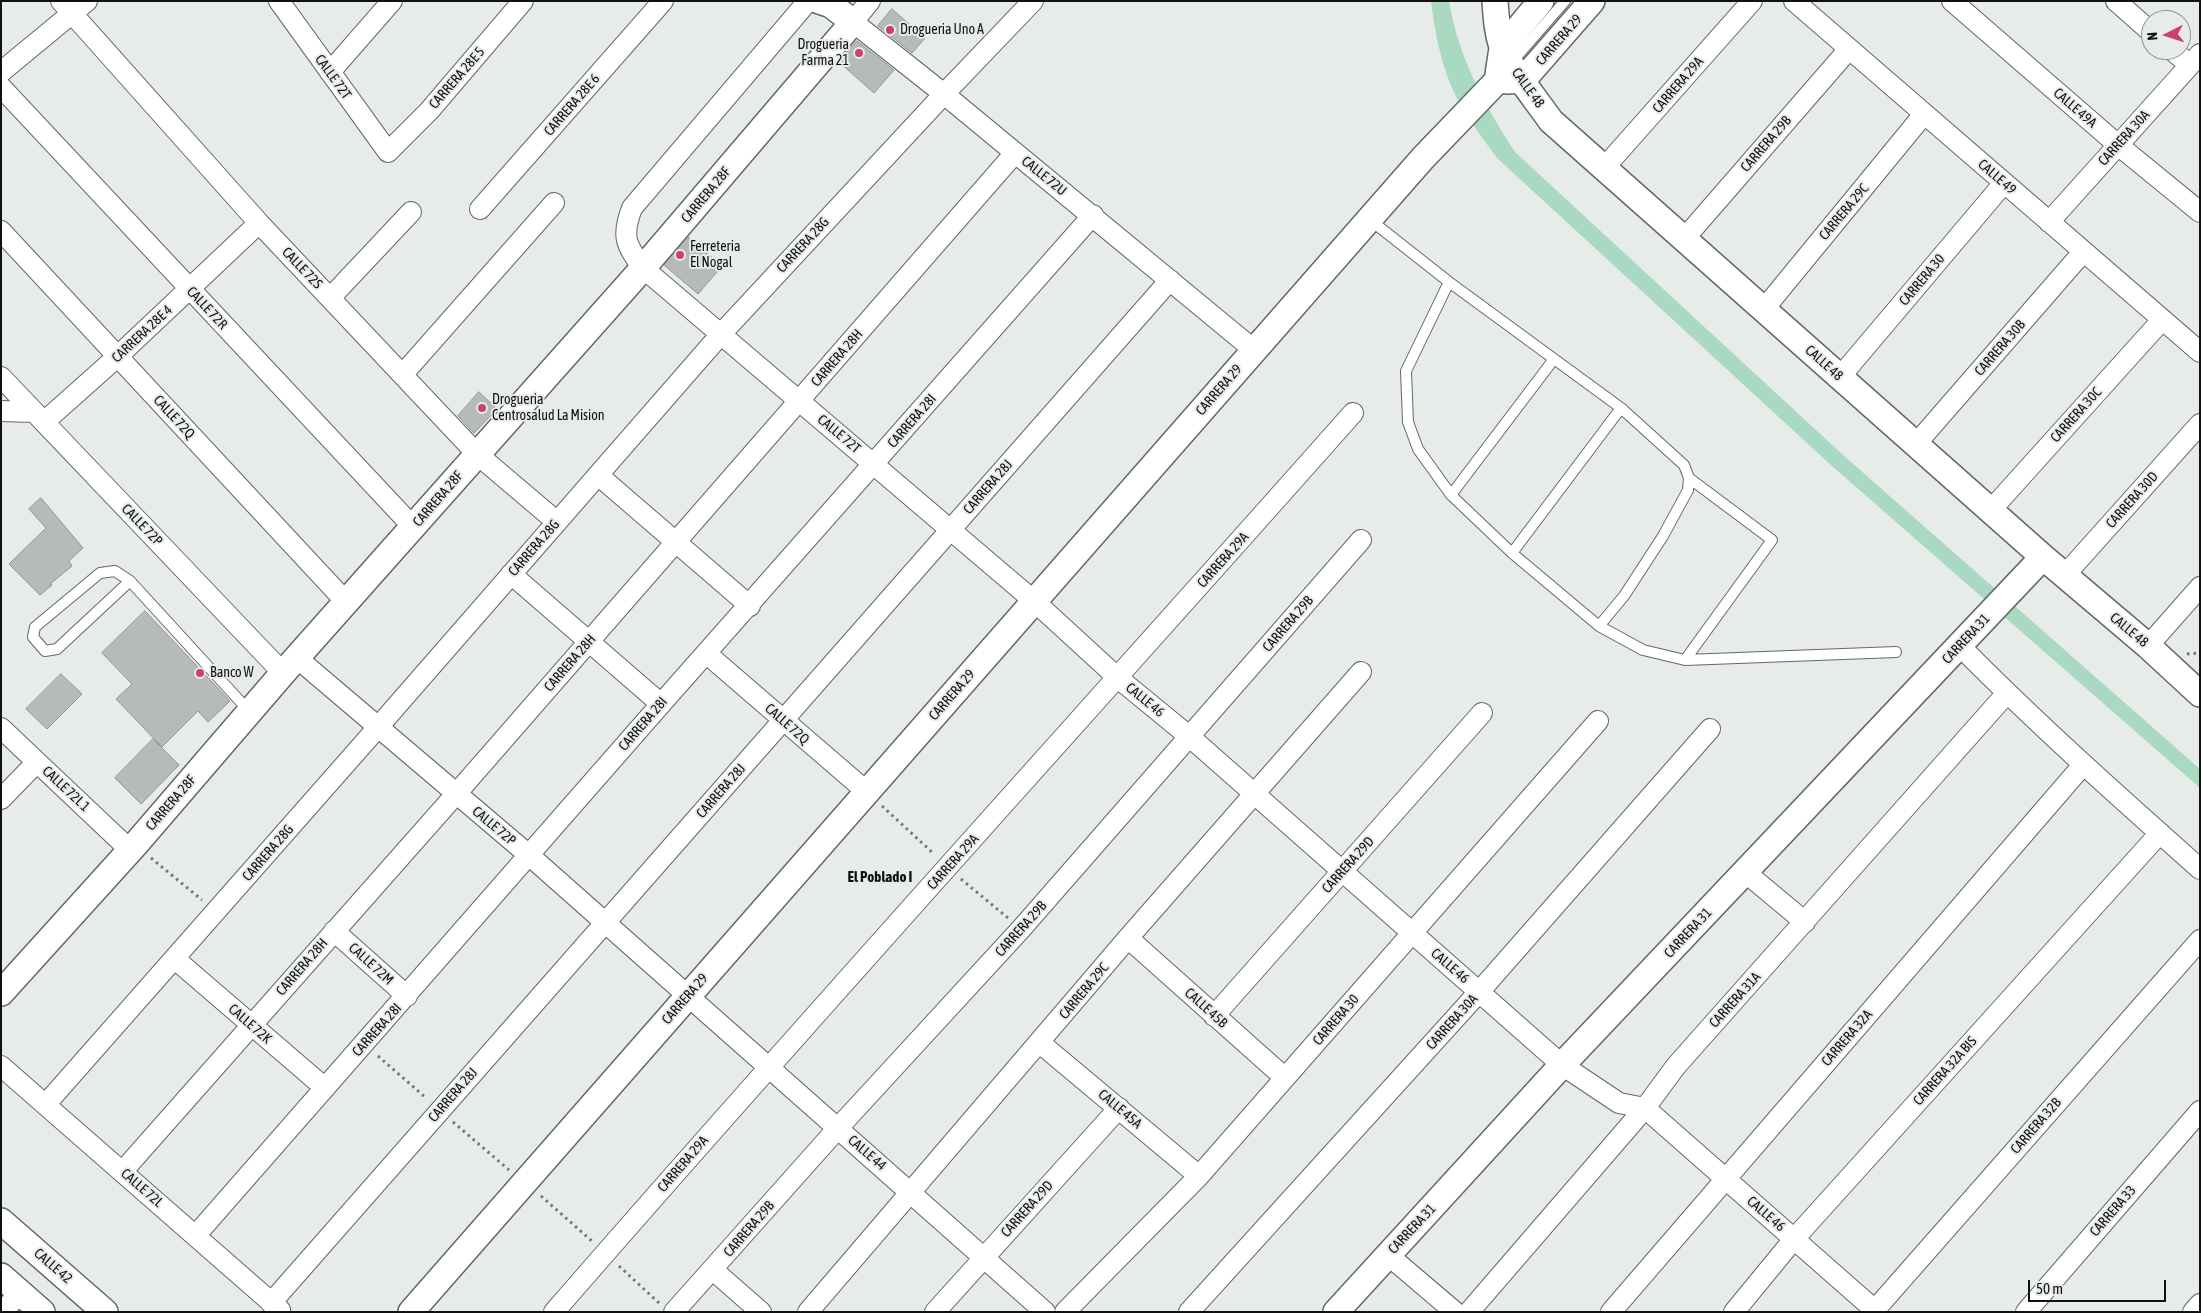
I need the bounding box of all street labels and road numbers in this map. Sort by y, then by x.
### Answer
street label: CARRERA 29 [1532,11,1586,69]
street label: CARRERA 28E 5 [426,44,488,112]
street label: CALLE 72T [311,51,355,103]
street label: CARRERA 29A [1649,53,1707,117]
street label: CALLE 48 [1508,65,1548,111]
street label: CARRERA 28E 6 [541,71,603,139]
street label: CALLE 49A [2050,85,2100,131]
street label: CARRERA 30A [2095,107,2153,169]
street label: CARRERA 29B [1737,113,1795,175]
street label: CALLE 72U [1018,153,1070,199]
street label: CALLE 49 [1974,156,2020,198]
street label: CARRERA 28F [678,164,734,226]
street label: CARRERA 29C [1816,180,1872,244]
street label: CARRERA 28G [773,214,833,276]
street label: CALLE 72S [278,244,326,292]
street label: CARRERA 30 [1896,251,1948,309]
street label: CALLE 72R [183,283,231,333]
street label: CARRERA 28E 4 [108,302,176,366]
street label: CARRERA 30B [1971,317,2029,379]
street label: CARRERA 28H [808,326,866,390]
street label: CALLE 48 [1802,342,1846,384]
street label: CARRERA 29 [1192,361,1246,419]
street label: CARRERA 30C [2047,384,2105,446]
street label: CARRERA 28I [884,391,940,451]
street label: CALLE 72Q [150,392,198,442]
street label: CALLE 72T [814,411,864,457]
street label: CARRERA 28J [960,456,1016,518]
street label: CARRERA 28F [409,468,467,530]
street label: CARRERA 30D [2102,468,2162,532]
street label: CALLE 72P [118,500,166,550]
street label: CARRERA 28G [505,516,563,580]
street label: CARRERA 29A [1194,529,1252,591]
street label: CARRERA 29B [1259,593,1317,655]
street label: CALLE 48 [2106,609,2152,651]
street label: CARRERA 31 [1939,611,1993,667]
street label: CARRERA 28H [541,631,599,695]
street label: CARRERA 29 [925,666,979,724]
street label: CALLE 46 [1122,679,1168,721]
street label: CARRERA 28I [615,694,671,754]
street label: CALLE 72Q [761,700,813,748]
street label: CARRERA 28J [693,760,749,822]
street label: CALLE 72L 1 [39,763,93,815]
street label: CARRERA 28F [142,772,200,834]
street label: CALLE 72P [469,803,519,849]
street label: CARRERA 28G [239,821,297,885]
street label: CARRERA 29A [924,831,982,893]
street label: CARRERA 29D [1318,833,1378,897]
street label: CARRERA 29B [992,898,1050,960]
street label: CARRERA 31 [1661,905,1715,961]
street label: CARRERA 28H [273,935,331,999]
street label: CALLE 72M [345,940,397,988]
street label: CALLE 46 [1427,945,1473,987]
street label: CARRERA 29C [1056,959,1112,1023]
street label: CARRERA 31A [1706,969,1764,1031]
street label: CARRERA 29 [658,970,712,1028]
street label: CALLE 45B [1181,984,1231,1032]
street label: CARRERA 30 [1309,991,1363,1049]
street label: CARRERA 30A [1423,991,1481,1053]
street label: CARRERA 28I [349,1000,405,1060]
street label: CALLE 72K [225,1001,275,1047]
street label: CARRERA 32A [1818,1006,1876,1070]
street label: CARRERA 32A BIS [1910,1033,1980,1109]
street label: CARRERA 28J [425,1064,481,1126]
street label: CALLE 45A [1095,1086,1145,1132]
street label: CARRERA 32B [2007,1095,2065,1157]
street label: CARRERA 29A [654,1132,712,1196]
street label: CALLE 44 [844,1132,890,1174]
street label: CALLE 72L [117,1165,167,1211]
street label: CARRERA 29D [997,1177,1057,1241]
street label: CARRERA 33 [2086,1182,2140,1240]
street label: CALLE 46 [1743,1193,1789,1235]
street label: CARRERA 29B [720,1198,778,1260]
street label: CARRERA 31 [1385,1201,1439,1257]
street label: CALLE 42 [30,1245,76,1287]

